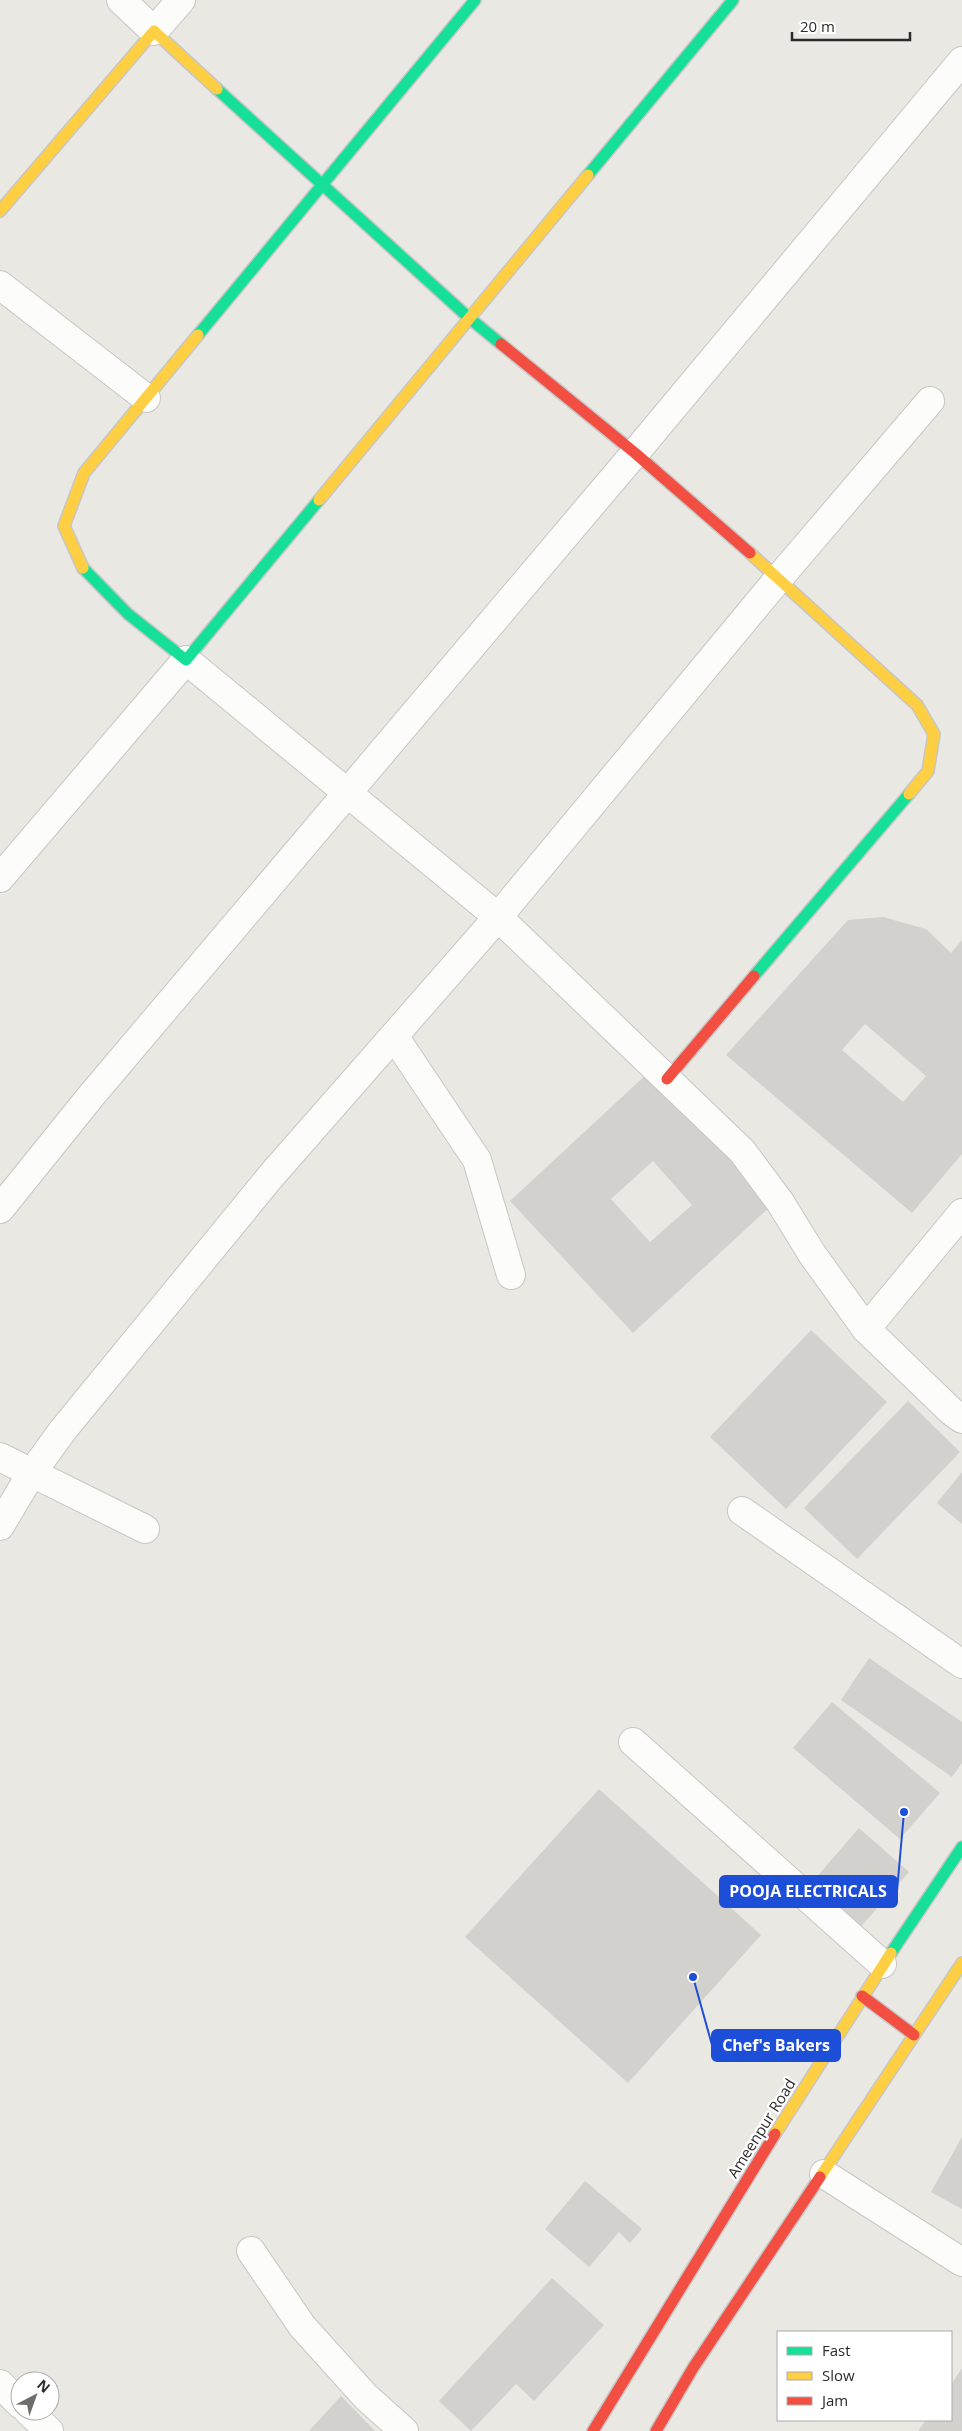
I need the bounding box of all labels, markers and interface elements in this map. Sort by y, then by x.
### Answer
scale bar [792,10,910,42]
text: 20 m [800,16,835,36]
callout: POOJA ELECTRICALS [720,1876,897,1907]
text: POOJA ELECTRICALS [729,1880,887,1902]
callout: Chef's Bakers [712,2030,840,2061]
text: Chef's Bakers [722,2034,830,2056]
street label: Ameenpur Road [722,2075,800,2181]
legend [777,2331,952,2421]
text: Fast [822,2340,851,2360]
text: Slow [822,2365,855,2385]
north arrow [10,2371,60,2421]
text: N [33,2375,54,2397]
text: Jam [820,2390,848,2410]

